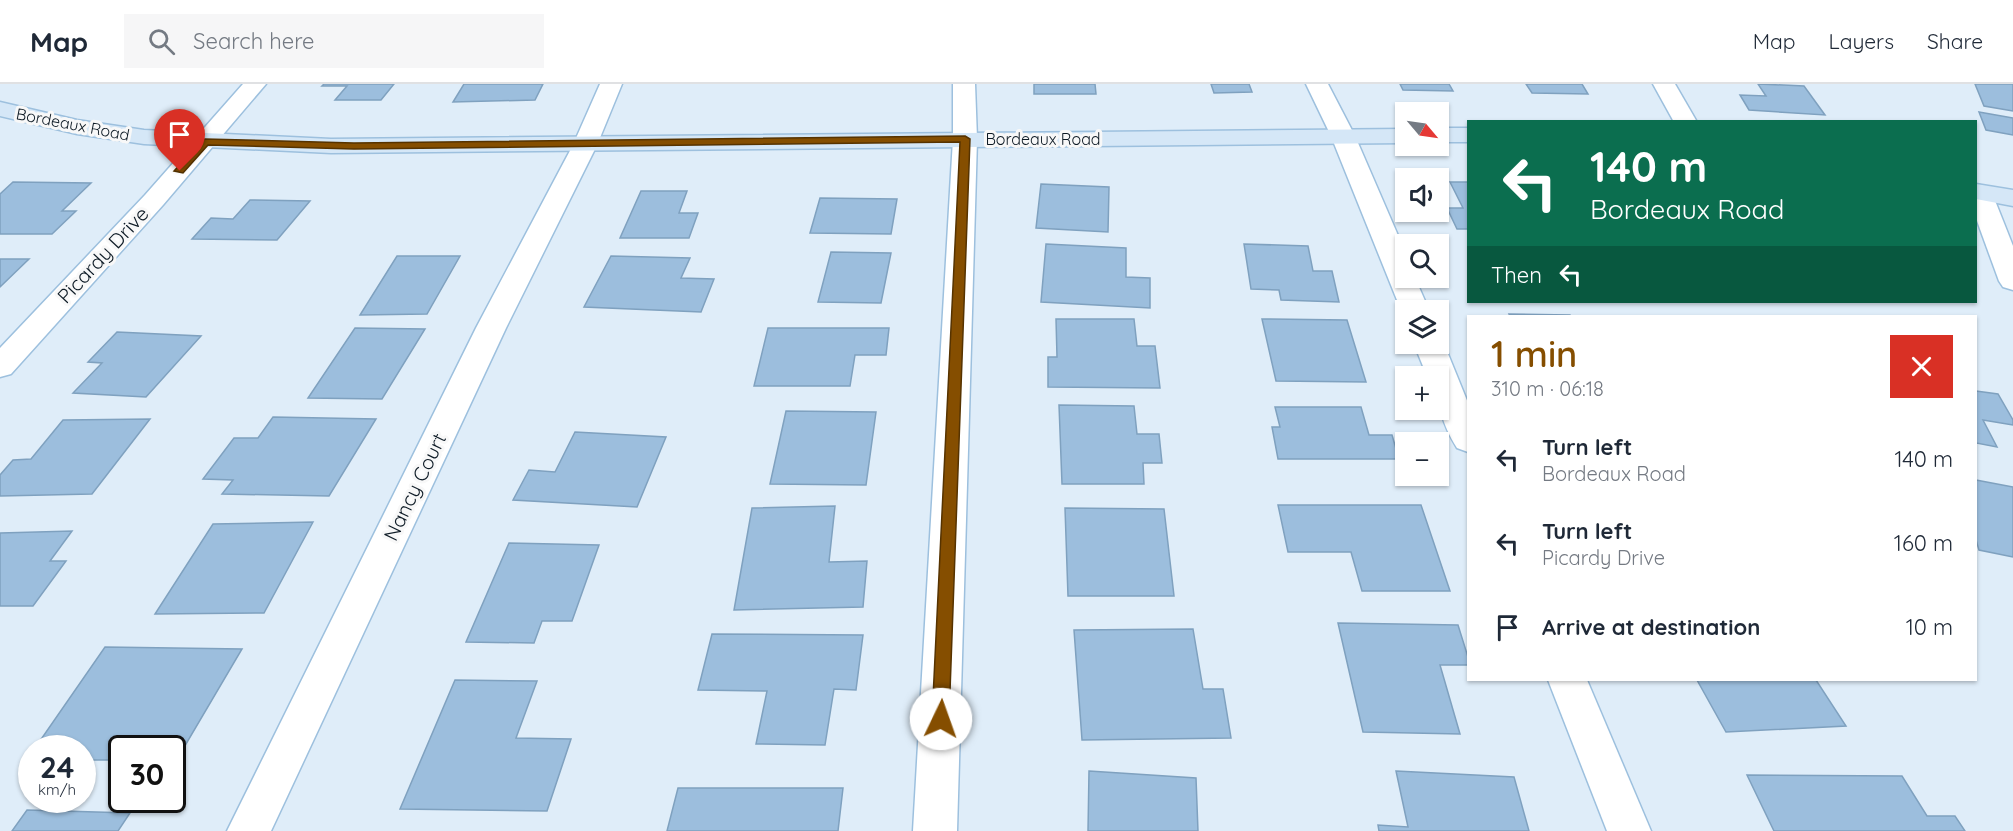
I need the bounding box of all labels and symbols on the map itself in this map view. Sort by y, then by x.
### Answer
north arrow [1395,102,1449,156]
street label: Bordeaux Road [15,103,131,145]
pin [154,109,205,171]
street label: Bordeaux Road [985,129,1101,149]
street label: Picardy Drive [52,201,154,308]
street label: Nancy Court [378,429,451,545]
position arrow [909,687,973,751]
speed limit sign: 30 [108,735,186,813]

